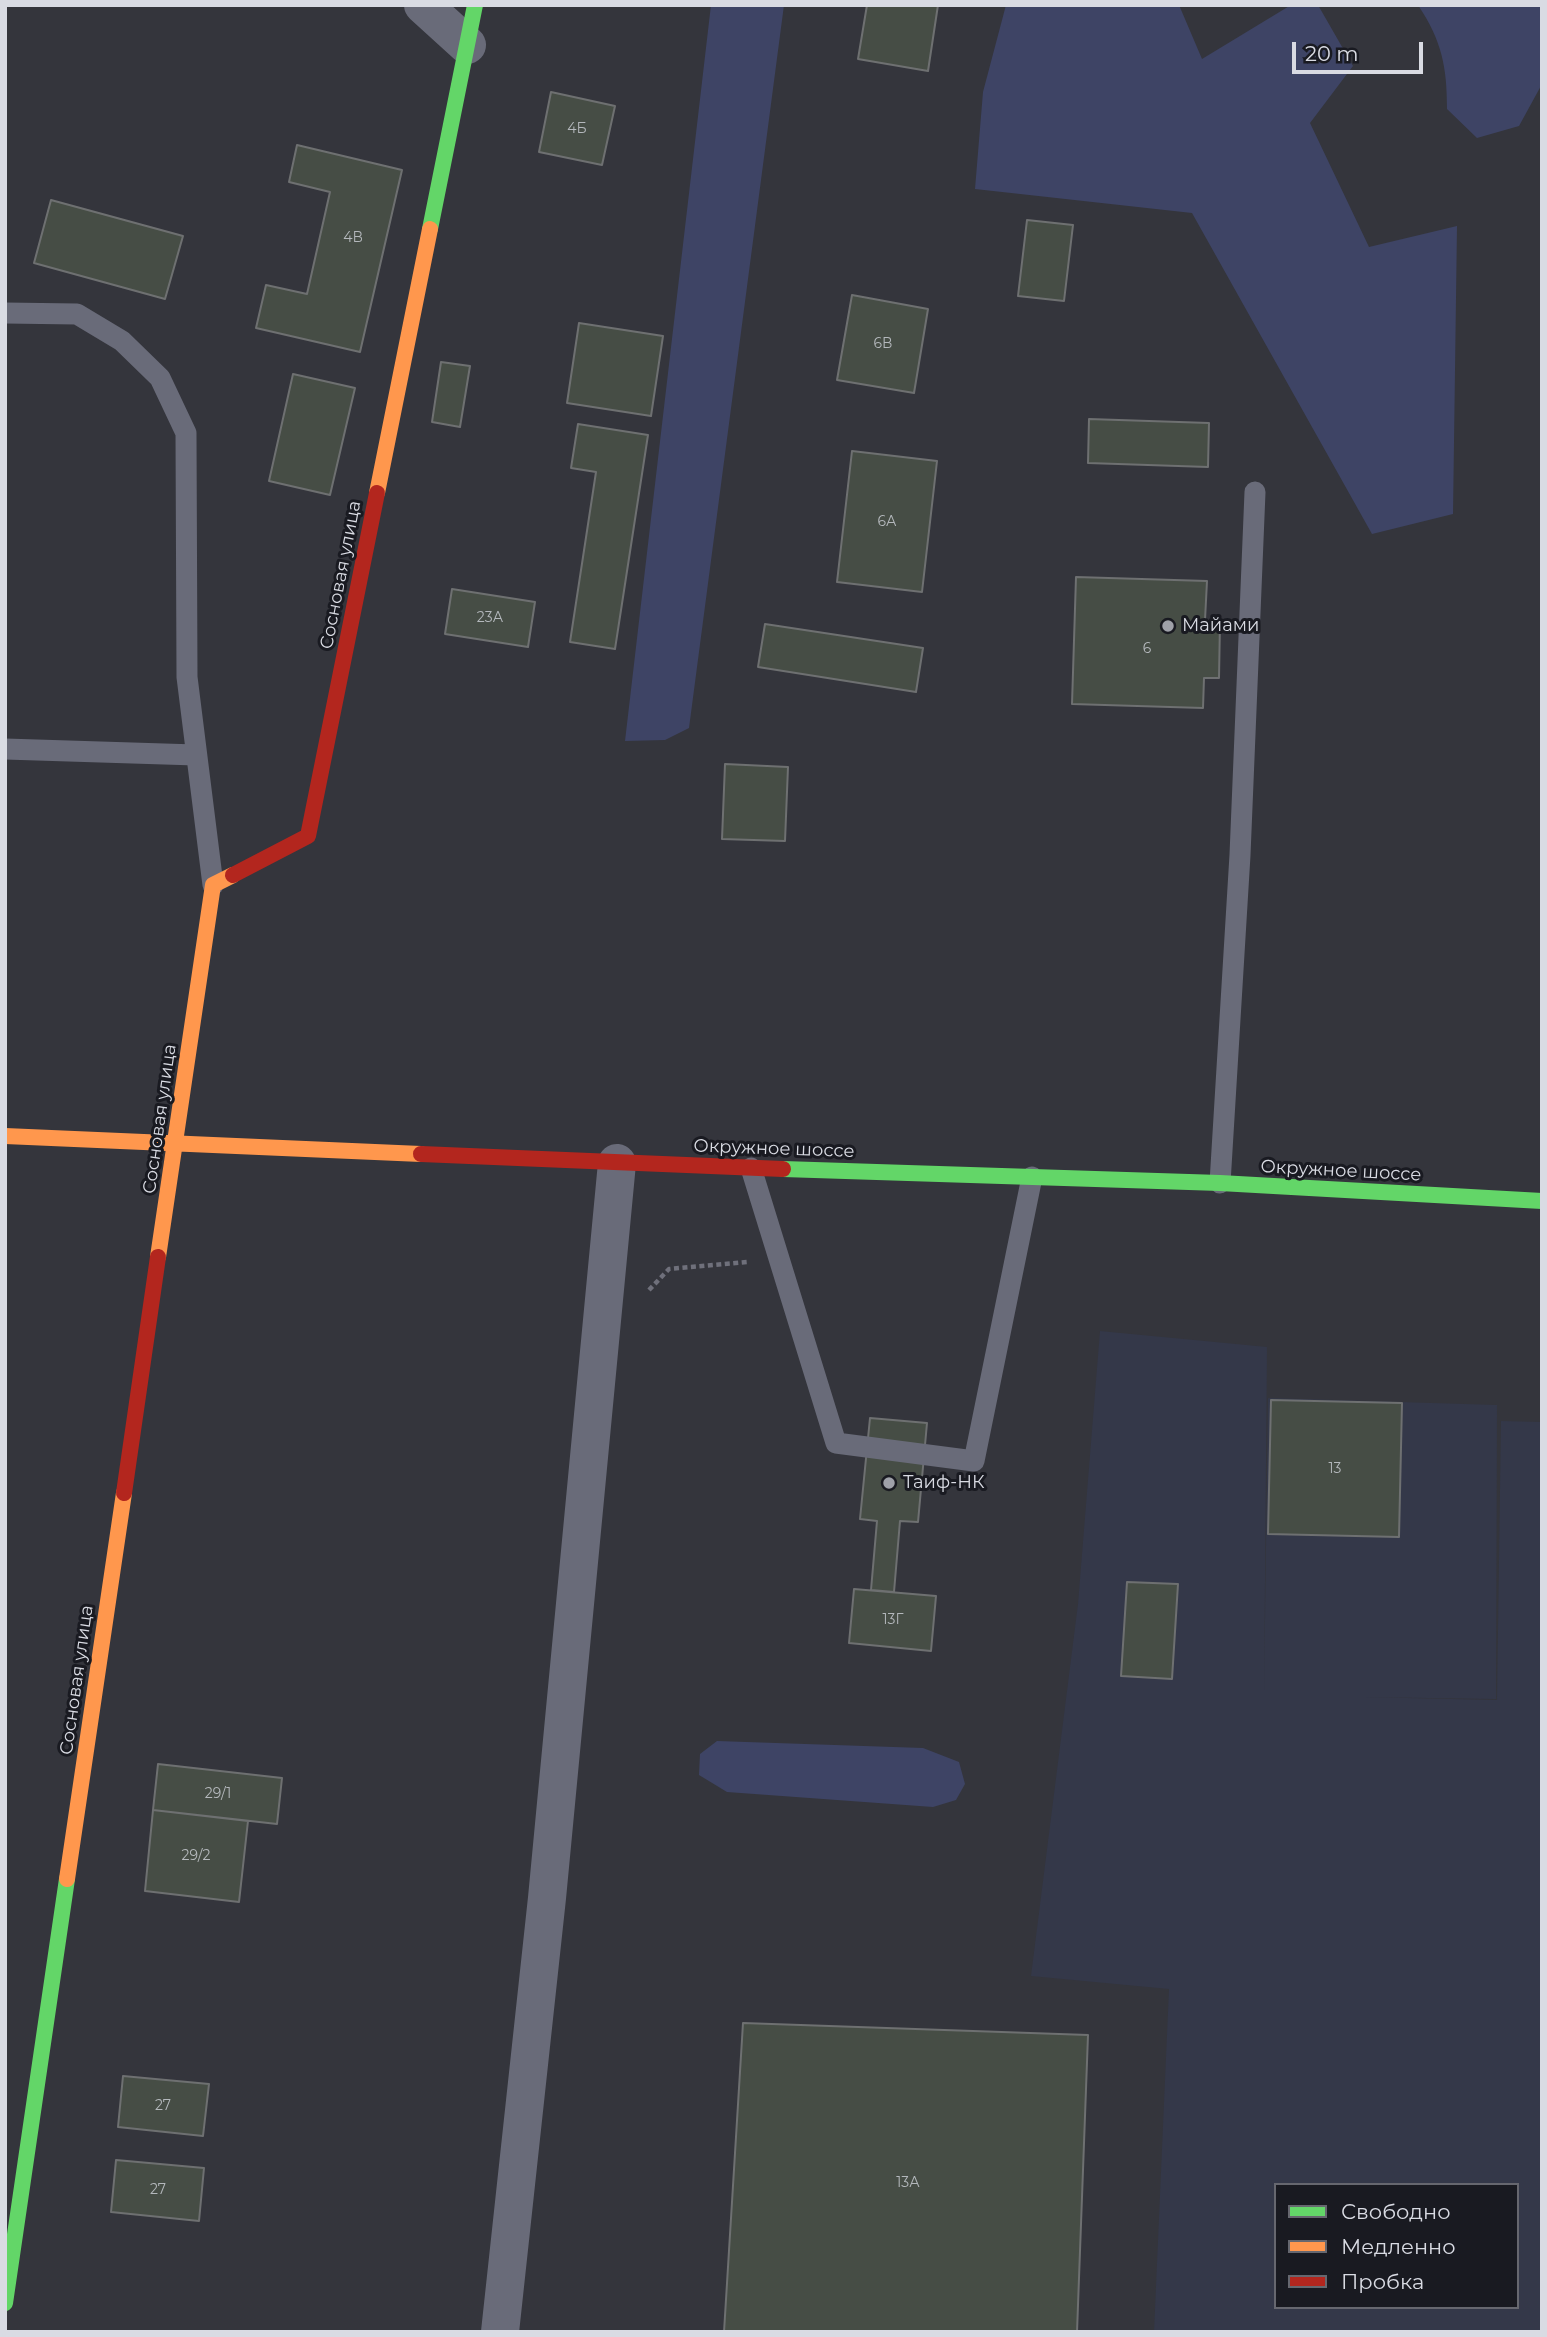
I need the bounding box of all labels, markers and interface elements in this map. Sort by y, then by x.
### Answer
scale bar [1295,28,1426,72]
text: 20 m [1305,41,1359,66]
house number: 4Б [567,121,587,137]
house number: 4В [343,230,363,246]
house number: 6В [873,336,893,352]
street label: Сосновая улица [316,499,366,651]
house number: 6А [877,514,897,530]
house number: 23А [477,610,503,626]
place label: Майами [1182,615,1259,637]
marker: Майами [1160,618,1176,634]
house number: 6 [1143,641,1151,657]
street label: Сосновая улица [139,1043,181,1195]
street label: Окружное шоссе [693,1135,855,1163]
street label: Окружное шоссе [1260,1156,1422,1186]
house number: 13 [1329,1461,1341,1477]
place label: Таиф-НК [903,1472,985,1494]
marker: Таиф-НК [881,1475,897,1491]
street label: Сосновая улица [56,1604,98,1756]
house number: 13Г [883,1612,903,1628]
house number: 29/1 [205,1786,231,1802]
house number: 29/2 [182,1848,210,1864]
house number: 27 [155,2098,171,2114]
house number: 13А [896,2175,920,2191]
house number: 27 [150,2182,166,2198]
legend [1274,2183,1519,2309]
text: Свободно [1341,2199,1451,2224]
text: Медленно [1341,2234,1456,2259]
text: Пробка [1341,2269,1424,2294]

